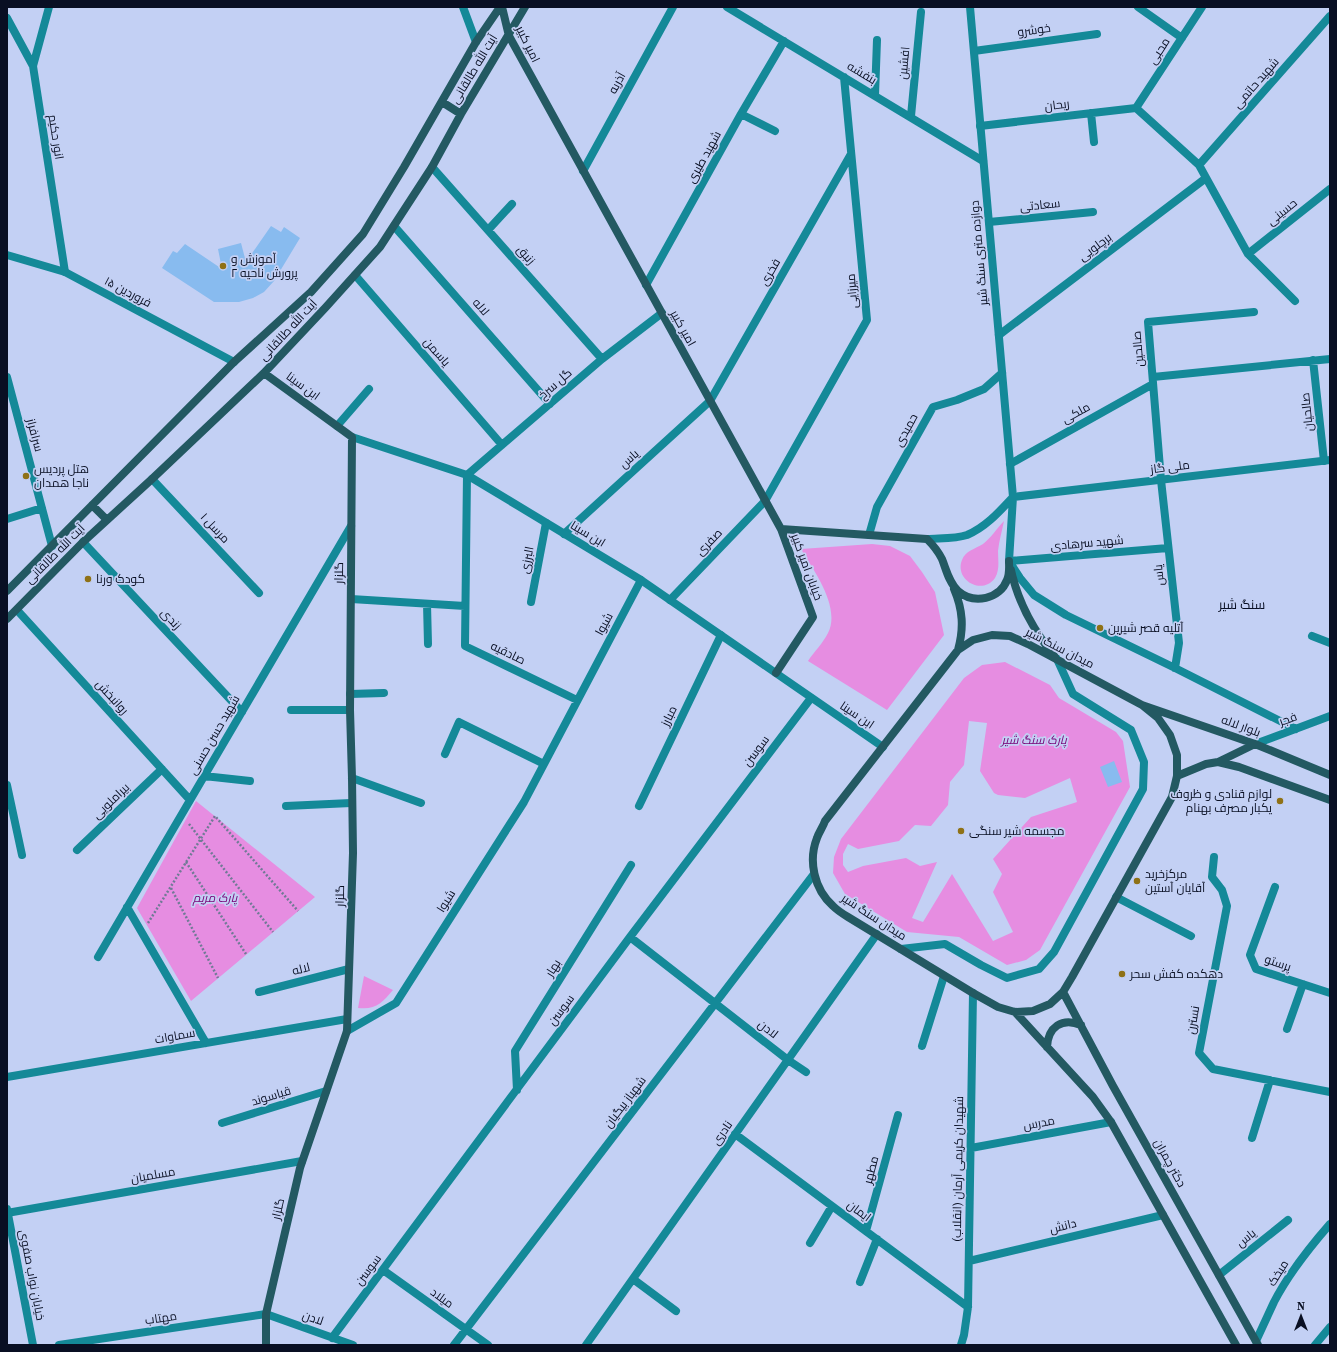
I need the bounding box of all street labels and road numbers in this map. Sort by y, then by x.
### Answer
street label: خوشرو [1016,20,1052,40]
street label: امیر کبیر [512,22,544,65]
street label: آیت الله طالقانی [447,31,501,107]
street label: محبی [1144,34,1174,68]
street label: افشین [895,46,913,80]
street label: شهید حاتمی [1229,54,1283,112]
street label: بنفشه [844,58,880,88]
street label: آذربه [605,69,630,97]
street label: ریحان [1044,96,1070,114]
street label: انور حکیم [45,113,67,161]
street label: شهید طیری [683,128,725,186]
street label: سعادتی [1019,195,1061,215]
street label: حسینی [1263,195,1301,229]
street label: دوازده متری سنگ شیر [966,199,992,307]
street label: برچلویی [1075,229,1116,266]
street label: زنبق [513,242,539,268]
street label: فخری [756,255,784,289]
street label: ۱۵ فروردین [102,273,154,311]
street label: میرزایی [843,273,861,309]
street label: آیت الله طالقانی [255,295,321,364]
street label: لاله [469,295,493,319]
street label: امیر کبیر [666,306,699,349]
street label: صالحین [1128,330,1148,368]
street label: یاسمن [420,334,454,370]
street label: گل سرخ [535,365,575,403]
street label: ابن سینا [283,368,323,404]
street label: صالحیان [1297,392,1317,432]
street label: ملکی [1059,399,1093,427]
street label: حمیدی [890,411,922,449]
street label: سرافراز [23,416,47,453]
street label: یاس [616,445,643,472]
street label: ملی گاز [1148,457,1191,477]
street label: مرسل ۱ [197,509,233,547]
street label: ابن سینا [568,517,608,551]
street label: آیت الله طالقانی [22,520,89,587]
street label: صفری [692,525,726,559]
street label: خیابان امیر کبیر [787,530,827,603]
street label: شهید سرهادی [1050,532,1124,554]
street label: البرزی [517,545,537,575]
street label: گلزار [331,562,347,585]
street label: یاس [1150,563,1168,586]
street label: زندی [157,605,185,633]
street label: شیوا [591,610,617,638]
street label: میدان سنگ شیر [1022,623,1097,672]
street label: صادقیه [488,638,528,668]
street label: روانبخش [92,676,132,718]
street label: شهید حسن حسنی [185,692,243,778]
street label: ابن سینا [837,698,877,732]
street label: مبارز [657,703,681,730]
street label: فجر [1276,708,1299,730]
street label: بلوار لاله [1219,711,1263,741]
street label: سوسن [739,732,773,770]
street label: بیراملویی [89,779,133,823]
street label: گلزار [332,885,348,908]
street label: شیوا [433,887,459,915]
street label: میدان سنگ شیر [837,889,910,944]
street label: پرستو [1262,951,1294,976]
street label: بهار [541,956,565,981]
street label: لاله [290,959,312,979]
street label: سوسن [544,991,578,1029]
street label: نسترن [1183,1005,1203,1035]
street label: لادن [755,1016,781,1042]
street label: سماوات [154,1025,197,1047]
street label: شهباز بیگیان [600,1073,650,1131]
street label: قیاسوند [249,1082,293,1110]
street label: شهیدان کریمی آرمان (انقلاب) [949,1096,967,1242]
street label: مدرس [1022,1112,1056,1134]
street label: نادری [708,1118,736,1148]
street label: دکتر چمران [1149,1136,1190,1191]
street label: مطهر [859,1154,882,1187]
street label: مسلمیان [130,1163,176,1187]
street label: گلزار [268,1197,288,1222]
street label: ایمان [844,1197,874,1225]
street label: دانش [1048,1215,1078,1237]
street label: یاس [1233,1225,1260,1251]
street label: خیابان نواب صفوی [15,1228,49,1322]
street label: سوسن [351,1251,385,1289]
street label: میخک [1264,1257,1292,1289]
street label: میلاد [427,1284,457,1312]
street label: لادن [300,1307,326,1329]
street label: مهتاب [144,1308,178,1328]

